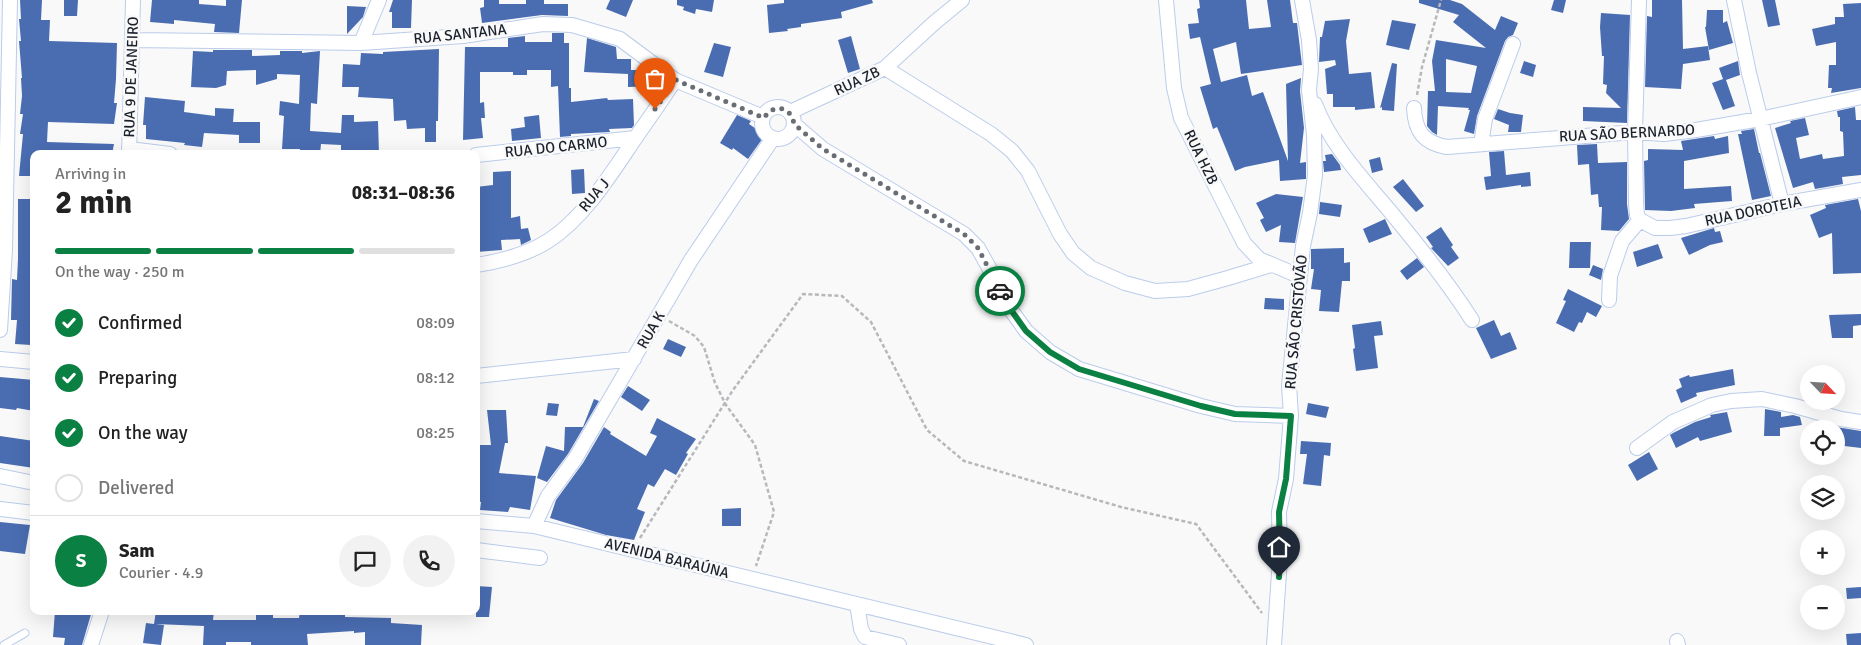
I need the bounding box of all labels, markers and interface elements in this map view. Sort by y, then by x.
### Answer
street label: RUA 9 DE JANEIRO [120,16,142,138]
street label: RUA SANTANA [412,20,508,48]
pin [634,58,676,109]
street label: RUA ZB [831,63,883,99]
icon: bag [641,65,669,93]
street label: RUA SÃO BERNARDO [1559,119,1696,146]
street label: RUA HZB [1180,127,1222,187]
street label: RUA DO CARMO [504,133,608,161]
text: Arriving in [55,164,126,184]
street label: RUA J [575,175,613,215]
text: 08:31–08:36 [352,181,455,205]
text: 2 min [55,183,132,222]
street label: RUA DOROTEIA [1703,192,1803,230]
street label: RUA SÃO CRISTÓVÃO [1280,254,1311,390]
text: On the way · 250 m [55,262,185,282]
courier [975,266,1025,316]
icon: car [986,277,1014,305]
street label: RUA K [633,308,669,352]
icon: check [55,309,83,337]
text: Confirmed [98,311,182,335]
text: 08:09 [416,313,455,333]
icon: check [55,364,83,392]
north arrow [1800,365,1845,410]
map controls [1800,365,1845,630]
text: Preparing [98,366,177,390]
text: 08:12 [416,368,455,388]
icon: check [55,419,83,447]
button: locate [1800,420,1845,465]
text: On the way [98,421,188,445]
text: 08:25 [416,423,455,443]
button: layers [1800,475,1845,520]
text: Delivered [98,476,174,500]
pin [1258,526,1300,577]
button: + [1800,530,1845,575]
street label: AVENIDA BARAÚNA [603,533,731,582]
icon: home [1265,533,1293,561]
button: chat [339,535,391,587]
button: phone [403,535,455,587]
text: Sam [119,539,155,563]
text: S [76,549,86,573]
text: Courier · 4.9 [119,563,203,583]
button: − [1800,585,1845,630]

